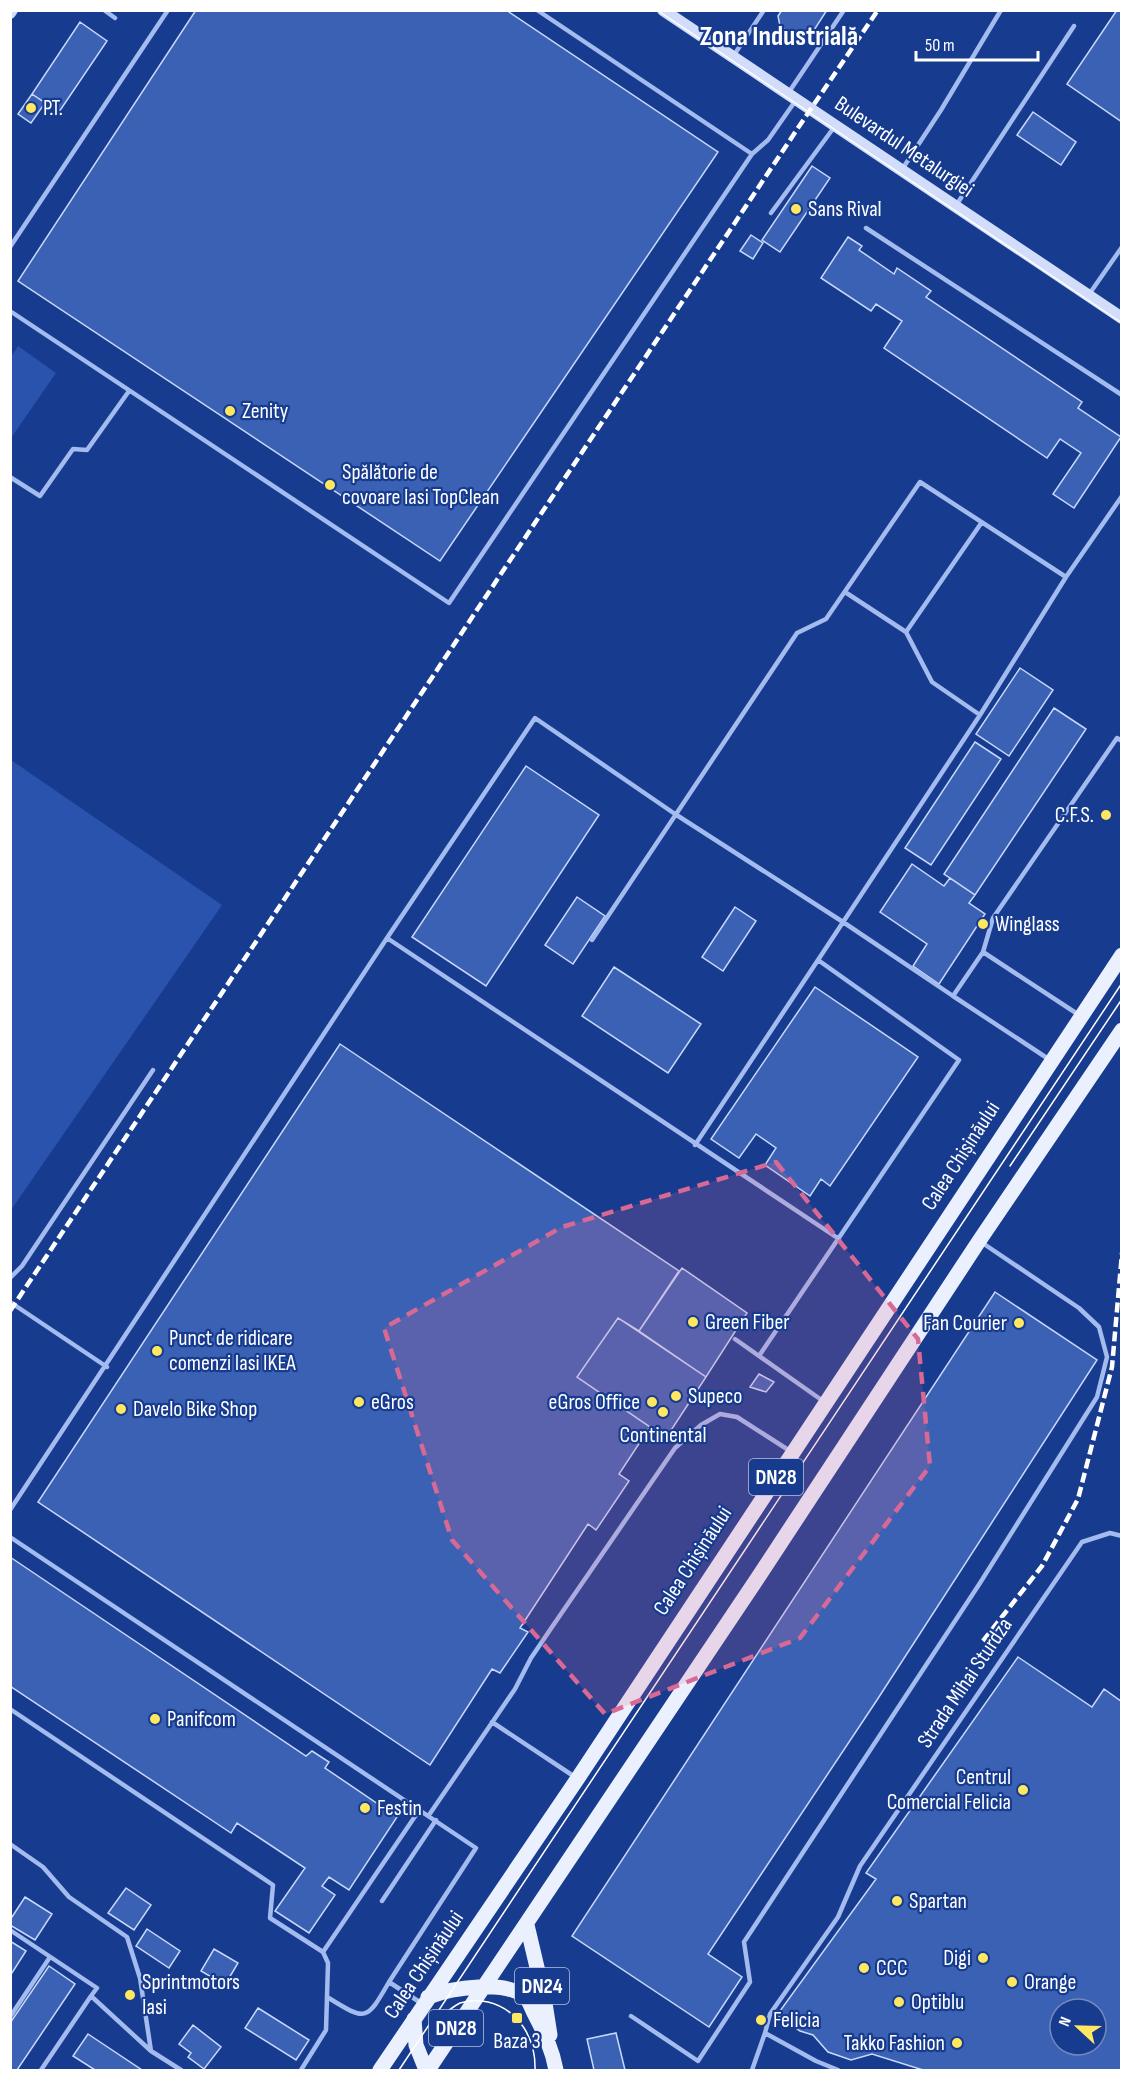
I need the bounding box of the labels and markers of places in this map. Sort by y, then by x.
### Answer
place label: P.T. [43,95,63,122]
marker: P.T. [24,101,38,115]
place label: Sans Rival [808,196,882,223]
marker: Sans Rival [789,202,803,216]
place label: Zenity [242,398,289,425]
marker: Zenity [223,404,237,418]
place label: Spălătorie de covoare Iasi TopClean [342,459,500,511]
marker: Spălătorie de covoare Iasi TopClean [323,478,337,492]
place label: C.F.S. [1055,802,1094,829]
marker: C.F.S. [1099,808,1113,822]
place label: Winglass [995,911,1060,938]
marker: Winglass [976,917,990,931]
place label: Green Fiber [705,1309,790,1336]
place label: Fan Courier [923,1310,1007,1337]
marker: Green Fiber [686,1315,700,1329]
marker: Fan Courier [1012,1316,1026,1330]
place label: Punct de ridicare comenzi Iasi IKEA [169,1325,296,1377]
marker: Punct de ridicare comenzi Iasi IKEA [150,1344,164,1358]
place label: Supeco [688,1383,742,1410]
place label: eGros [371,1389,414,1416]
place label: eGros Office [549,1389,640,1416]
marker: Supeco [669,1389,683,1403]
marker: eGros [352,1395,366,1409]
marker: eGros Office [645,1395,659,1409]
place label: Davelo Bike Shop [133,1396,257,1423]
marker: Davelo Bike Shop [114,1402,128,1416]
marker: Continental [656,1405,670,1419]
place label: Continental [620,1422,706,1449]
place label: Panifcom [167,1706,236,1733]
marker: Panifcom [148,1712,162,1726]
place label: Centrul Comercial Felicia [887,1764,1011,1816]
marker: Centrul Comercial Felicia [1016,1783,1030,1797]
place label: Festin [377,1795,422,1822]
marker: Festin [358,1801,372,1815]
place label: Spartan [909,1888,967,1915]
marker: Spartan [890,1894,904,1908]
place label: Digi [943,1945,971,1972]
marker: Digi [976,1951,990,1965]
place label: CCC [876,1955,908,1982]
marker: CCC [857,1961,871,1975]
place label: Sprintmotors Iasi [142,1969,240,2021]
place label: Orange [1024,1969,1076,1996]
marker: Orange [1005,1975,1019,1989]
marker: Sprintmotors Iasi [123,1988,137,2002]
place label: Optiblu [911,1989,964,2016]
marker: Optiblu [892,1995,906,2009]
place label: Felicia [773,2007,820,2034]
marker: Baza 3 [510,2011,524,2025]
marker: Felicia [754,2013,768,2027]
place label: Baza 3 [493,2028,541,2055]
place label: Takko Fashion [844,2030,945,2057]
marker: Takko Fashion [950,2036,964,2050]

